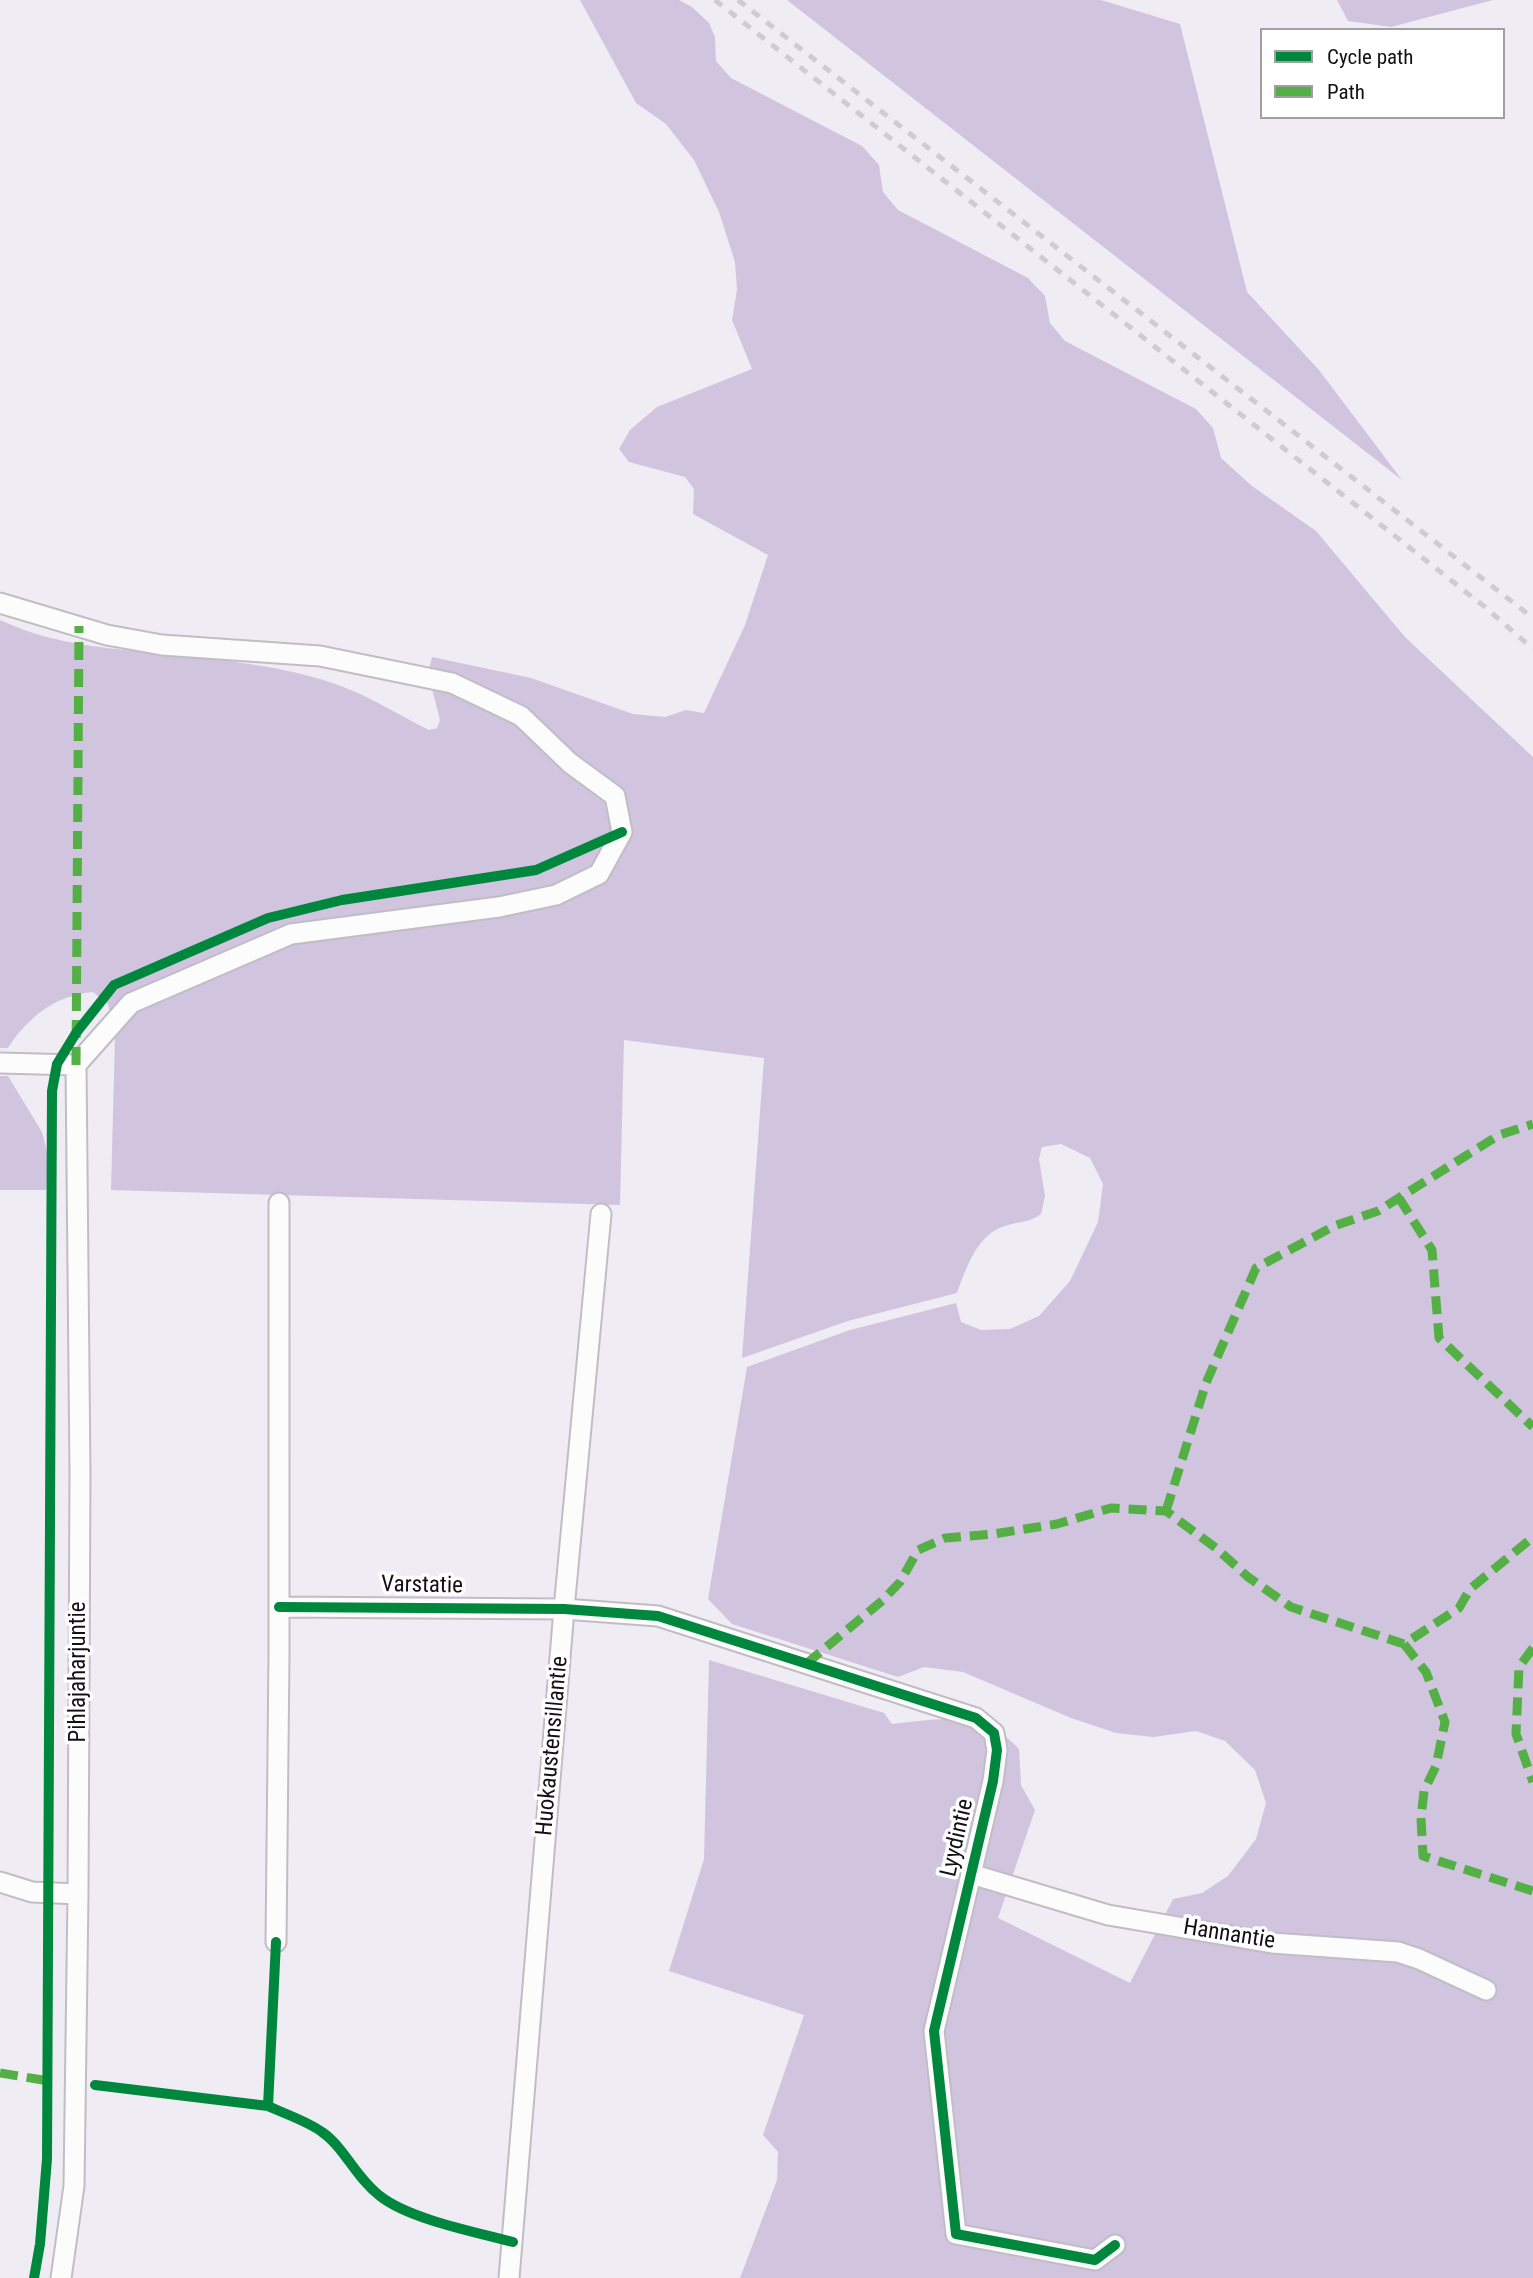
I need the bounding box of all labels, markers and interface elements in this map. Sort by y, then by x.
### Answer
legend [1260,28,1505,119]
text: Cycle path [1327,45,1413,69]
text: Path [1327,80,1365,104]
street label: Varstatie [381,1571,463,1601]
street label: Pihlajaharjuntie [65,1601,93,1743]
street label: Huokaustensillantie [531,1655,575,1837]
street label: Lyydintie [936,1796,980,1880]
street label: Hannantie [1181,1914,1277,1956]

